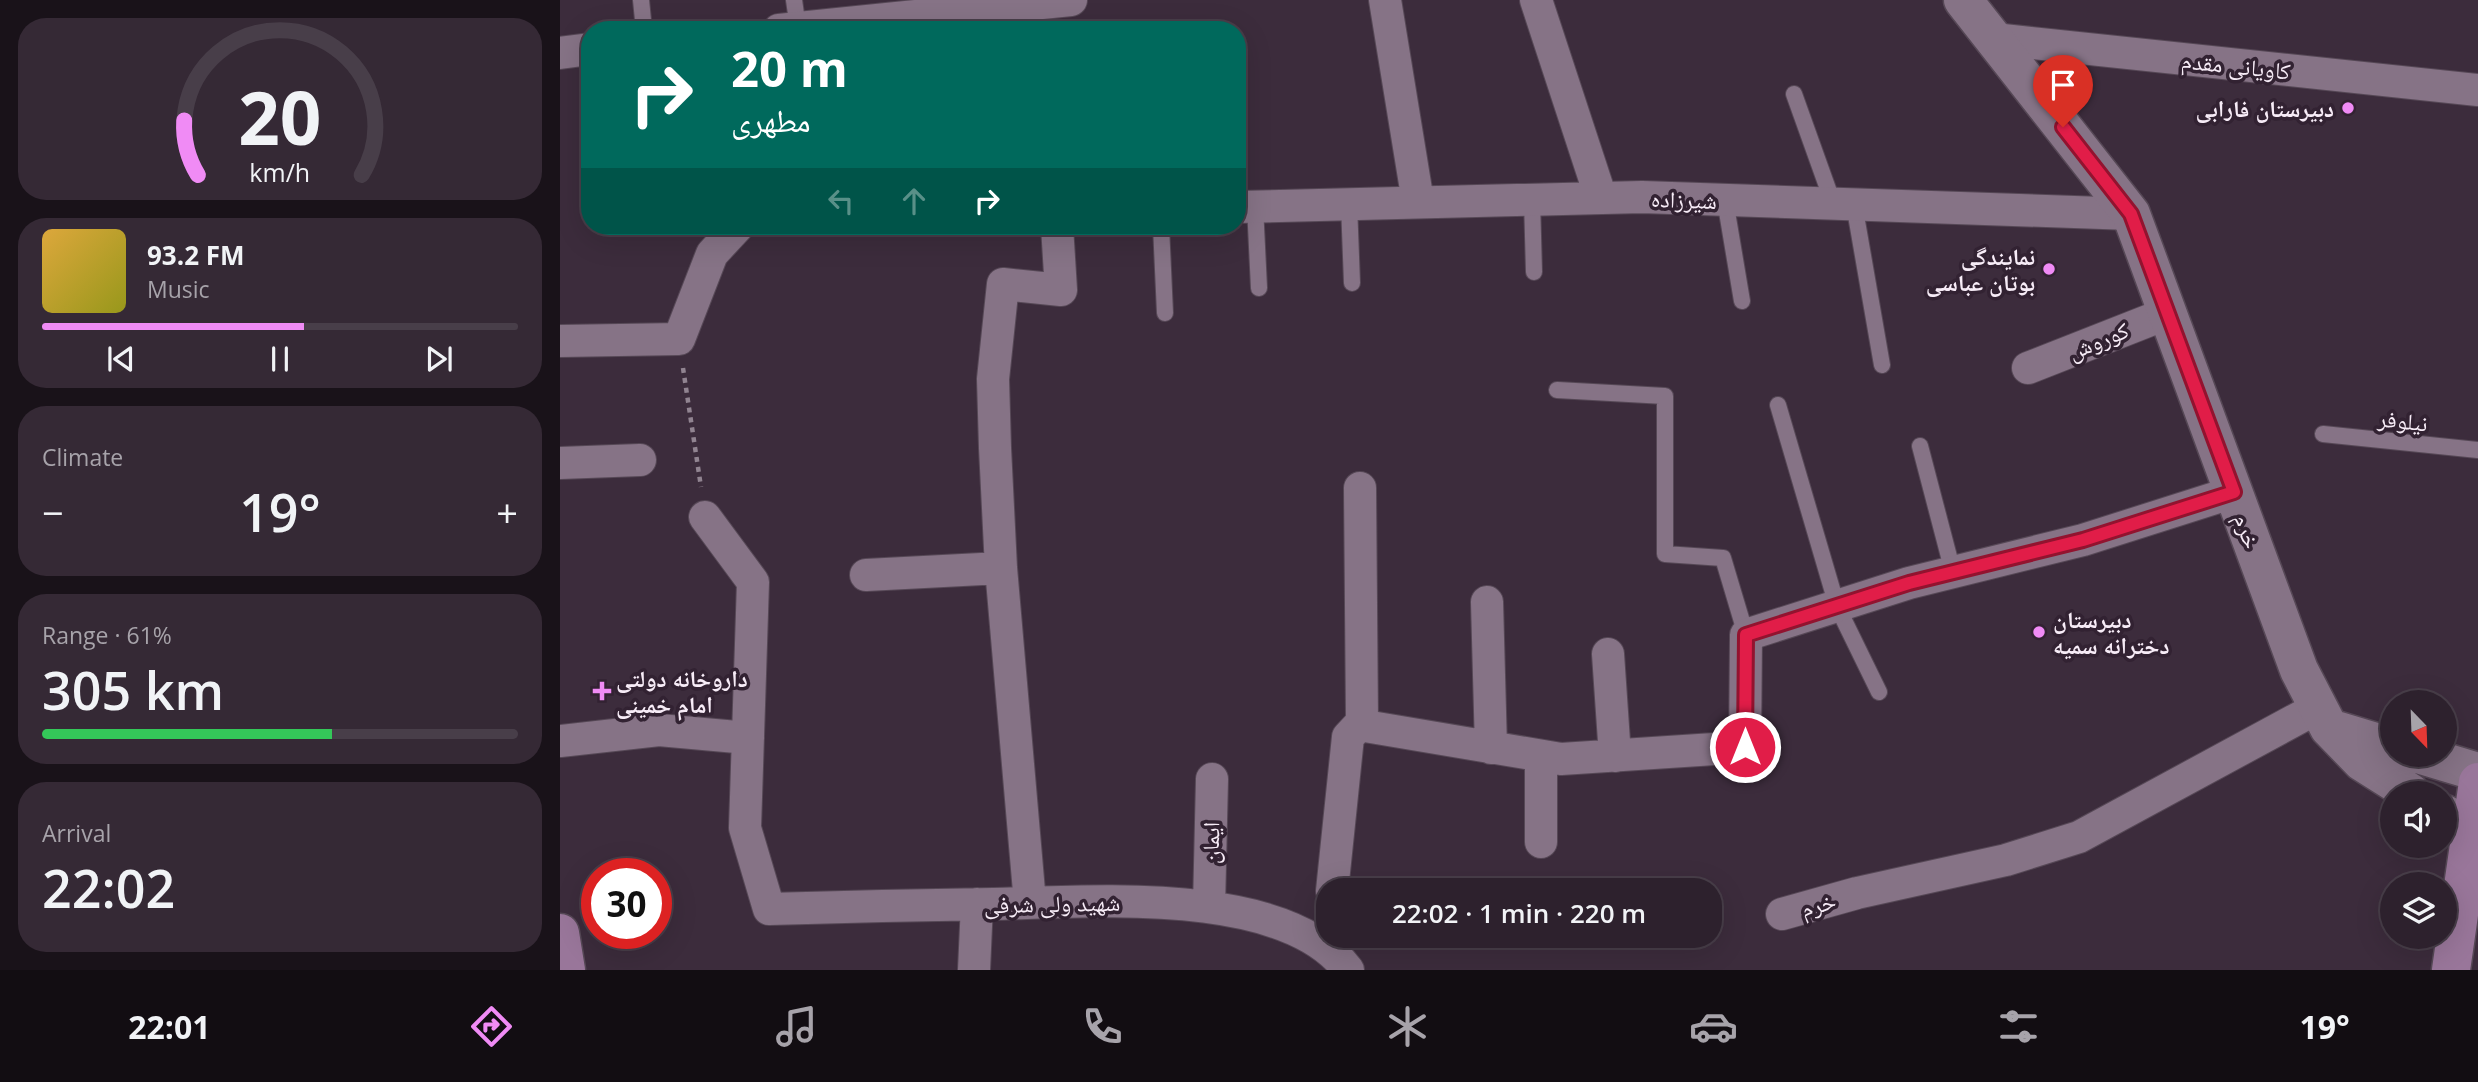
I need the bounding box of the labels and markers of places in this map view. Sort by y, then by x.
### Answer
pin [2033,55,2093,127]
place label: دبیرستان فارابی [2196,92,2334,124]
marker: دبیرستان فارابی [2340,100,2356,116]
place label: نمایندگی بوتان عباسی [1926,240,2035,298]
marker: نمایندگی بوتان عباسی [2041,261,2057,277]
place label: دبیرستان دخترانه سمیه [2053,603,2169,661]
marker: دبیرستان دخترانه سمیه [2031,624,2047,640]
place label: داروخانه دولتی امام خمینی [616,662,748,721]
marker: داروخانه دولتی امام خمینی [594,683,610,699]

